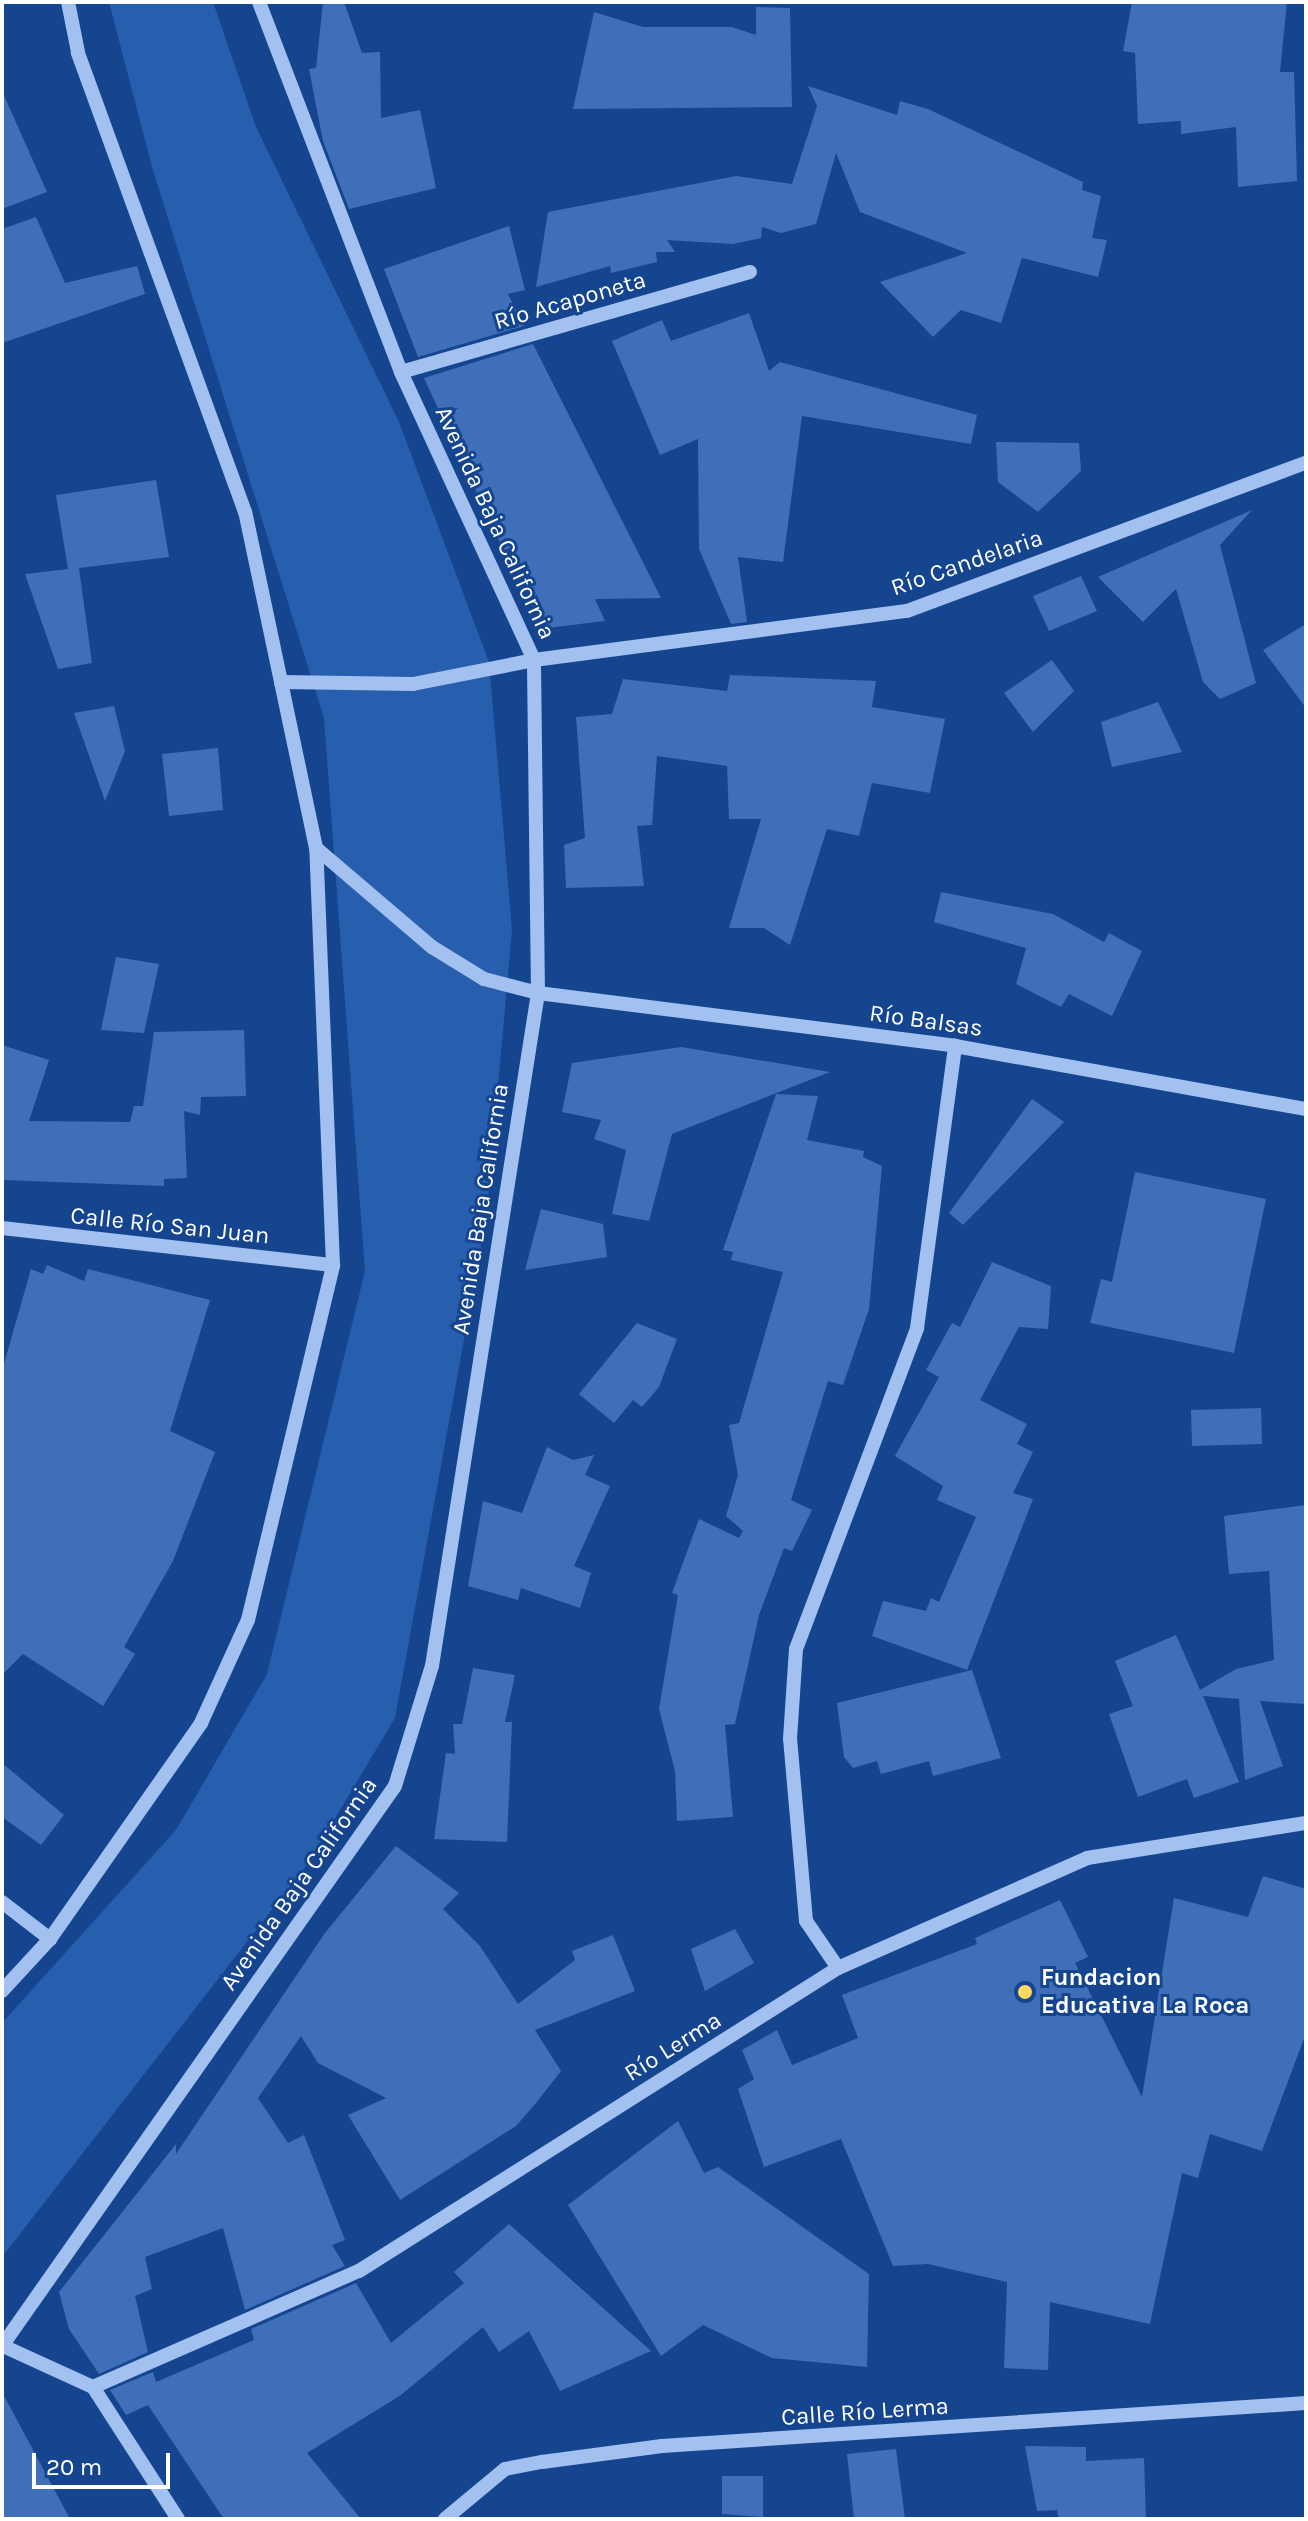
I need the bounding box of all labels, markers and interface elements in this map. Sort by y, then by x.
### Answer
street label: Río Acaponeta [491,266,649,336]
street label: Avenida Baja California [428,402,562,644]
street label: Río Candelaria [887,524,1047,602]
street label: Río Balsas [868,999,984,1043]
street label: Avenida Baja California [447,1081,515,1337]
street label: Calle Río San Juan [69,1201,271,1251]
street label: Avenida Baja California [214,1772,384,1996]
place label: Fundacion Educativa La Roca [1041,1964,1249,2020]
marker: Fundacion Educativa La Roca [1016,1983,1034,2001]
street label: Río Lerma [619,2006,727,2088]
street label: Calle Río Lerma [780,2392,950,2432]
scale bar [36,2437,174,2487]
text: 20 m [46,2453,102,2481]

